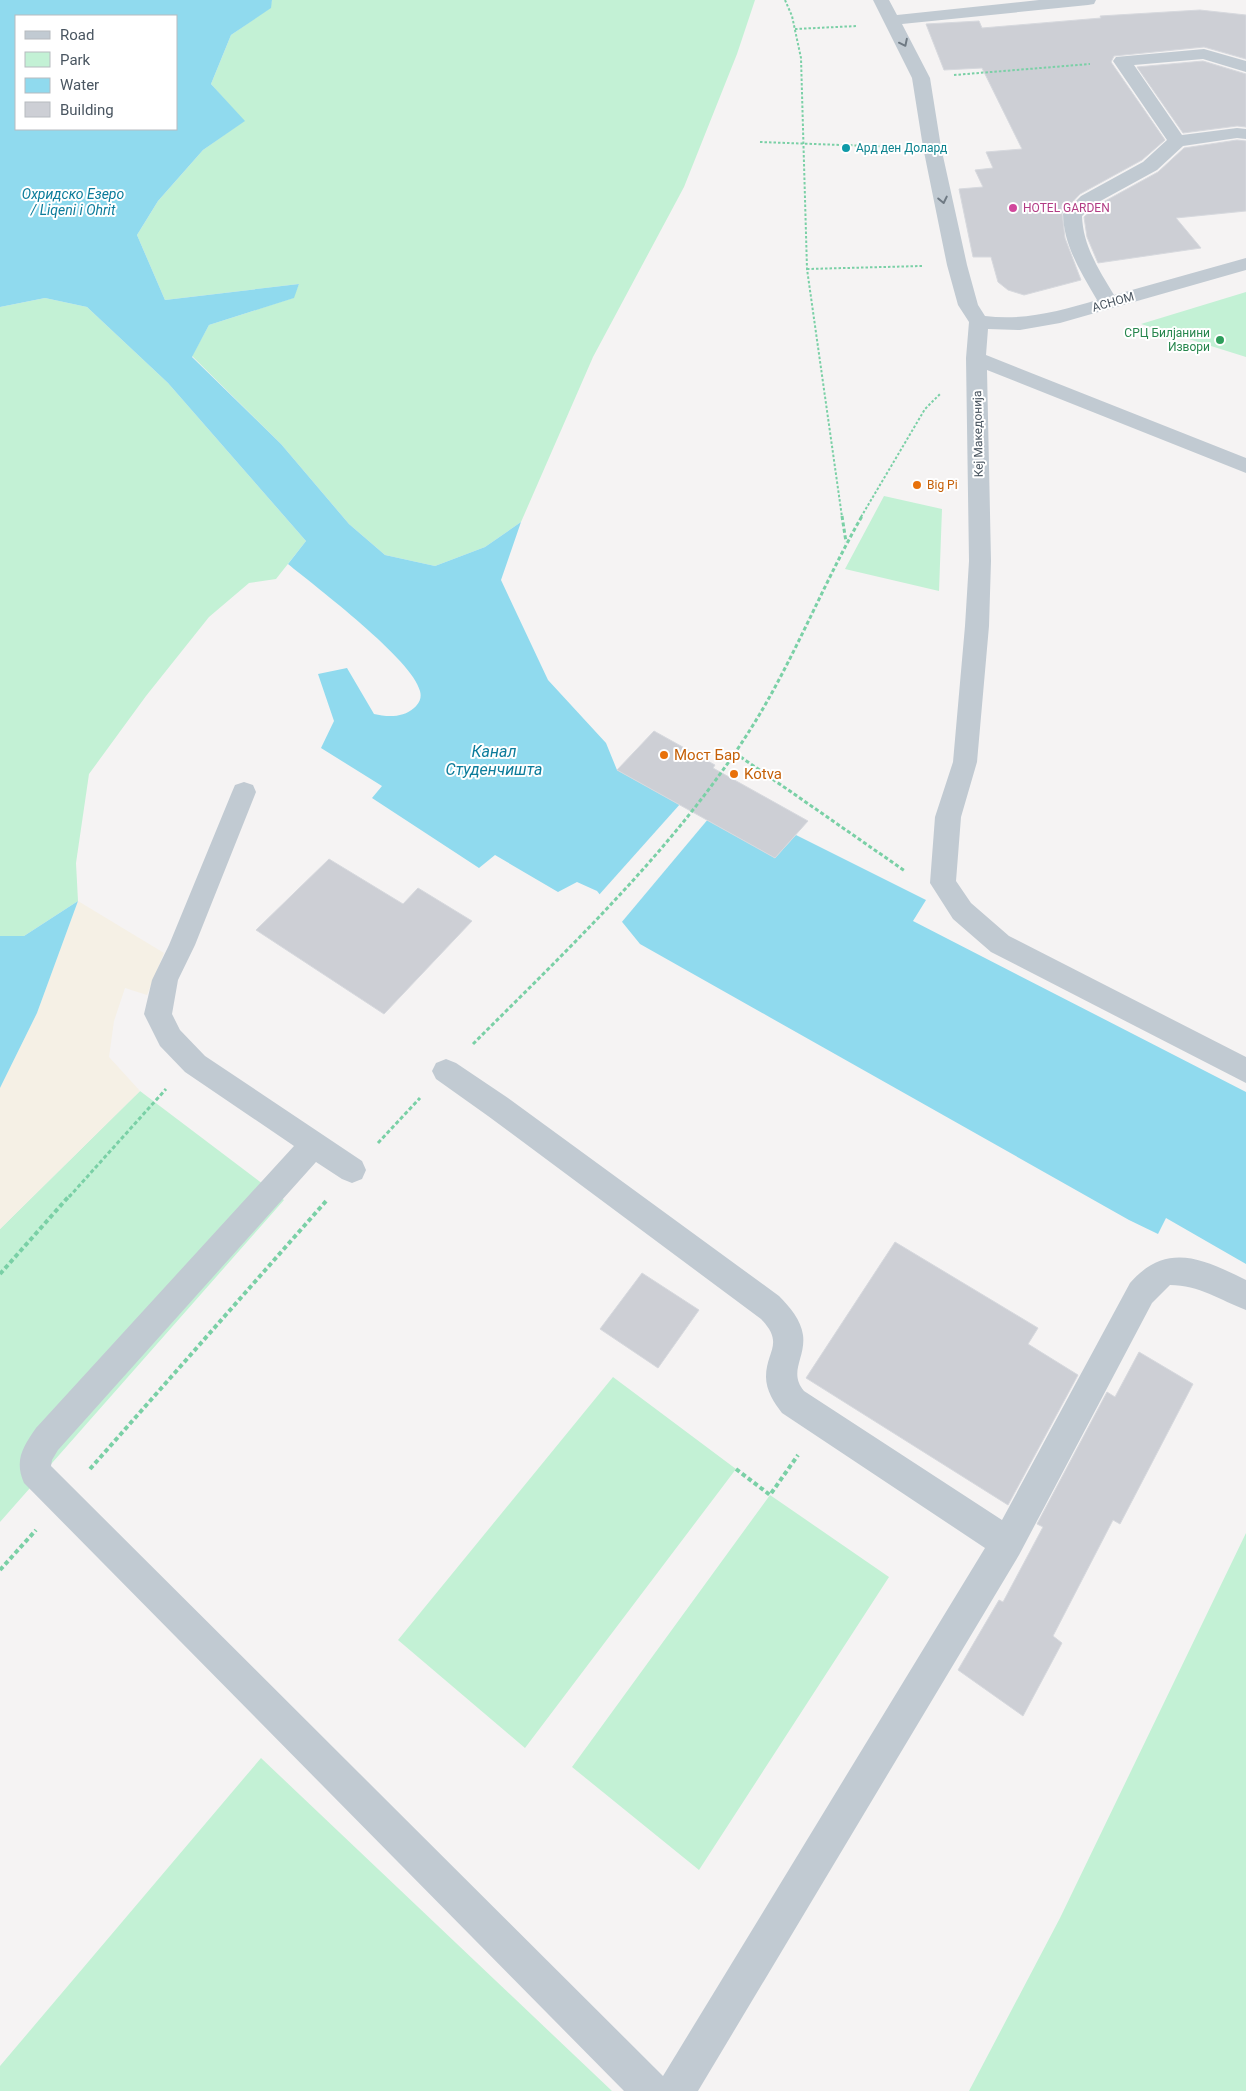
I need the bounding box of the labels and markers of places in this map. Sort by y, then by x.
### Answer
place label: Ард ден Долард [856,141,947,155]
marker: Ард ден Долард [840,142,852,154]
place label: HOTEL GARDEN [1023,201,1110,215]
marker: HOTEL GARDEN [1007,202,1019,214]
place label: СРЦ Билјанини Извори [1124,326,1210,354]
marker: СРЦ Билјанини Извори [1214,334,1226,346]
place label: Big Pi [927,478,958,492]
marker: Big Pi [911,479,923,491]
place label: Мост Бар [674,746,740,764]
marker: Мост Бар [658,749,670,761]
place label: Kotva [744,765,782,783]
marker: Kotva [728,768,740,780]

